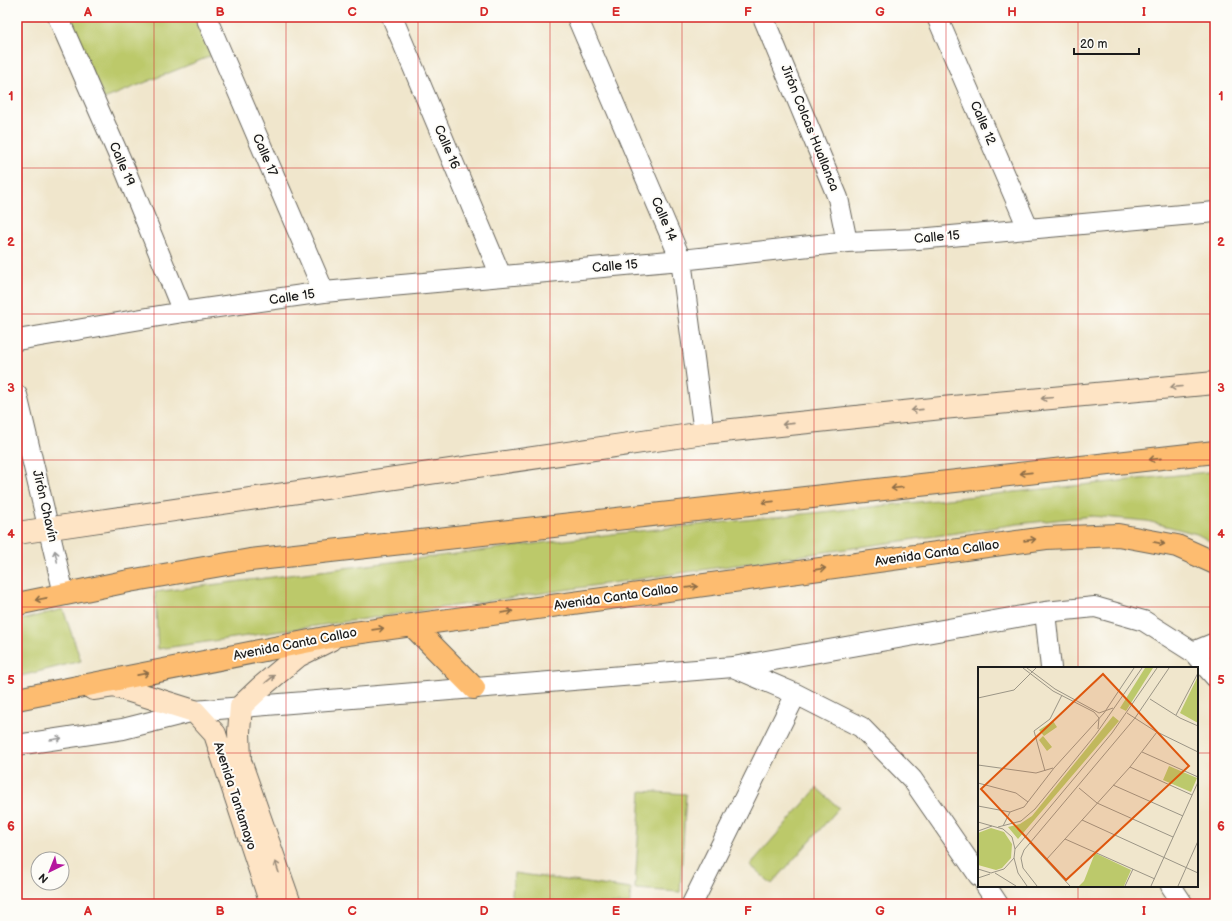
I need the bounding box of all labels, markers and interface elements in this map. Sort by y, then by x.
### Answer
text: A [83,4,92,20]
text: B [215,4,225,20]
text: C [347,4,357,20]
text: D [479,4,489,20]
text: E [612,4,621,20]
text: F [744,4,752,20]
text: G [875,4,885,20]
text: H [1007,4,1017,20]
text: I [1142,4,1146,20]
scale bar [1074,30,1139,56]
text: 20 m [1080,37,1107,52]
street label: Jirón Colcas Huallanca [777,62,843,194]
text: 1 [8,88,14,104]
text: 1 [1218,88,1224,104]
street label: Calle 12 [967,99,1000,148]
street label: Calle 16 [431,122,463,172]
street label: Calle 17 [249,131,281,179]
street label: Calle 19 [106,140,138,188]
street label: Calle 14 [648,194,680,244]
street label: Calle 15 [913,227,961,247]
text: 2 [7,234,15,250]
text: 2 [1217,234,1225,250]
street label: Calle 15 [591,256,639,276]
street label: Calle 15 [268,286,316,308]
text: 3 [7,380,15,396]
text: 3 [1217,380,1225,396]
one-way arrow [1170,383,1183,391]
one-way arrow [1041,395,1054,402]
one-way arrow [911,407,924,414]
one-way arrow [782,421,795,428]
one-way arrow [1149,455,1162,462]
street label: Jirón Chavín [29,469,61,543]
one-way arrow [1020,469,1033,477]
one-way arrow [891,484,904,492]
one-way arrow [762,499,775,506]
text: 4 [7,526,15,542]
text: 4 [1217,526,1225,542]
street label: Avenida Canta Callao [874,536,1000,570]
one-way arrow [1023,536,1036,544]
one-way arrow [1152,539,1165,547]
one-way arrow [52,550,60,563]
one-way arrow [813,565,826,573]
street label: Avenida Canta Callao [553,580,679,614]
one-way arrow [685,583,698,591]
one-way arrow [35,596,48,604]
one-way arrow [500,608,513,616]
street label: Avenida Canta Callao [232,624,358,664]
one-way arrow [371,625,384,633]
inset map [978,667,1198,887]
one-way arrow [136,669,149,677]
text: 5 [7,672,15,688]
text: 5 [1217,672,1225,688]
one-way arrow [265,675,276,684]
one-way arrow [49,735,62,743]
street label: Avenida Tantamayo [210,740,260,852]
text: 6 [7,818,15,834]
text: 6 [1217,818,1225,834]
north arrow [30,851,70,891]
one-way arrow [273,861,281,873]
text: N [36,870,51,886]
text: A [83,903,92,919]
text: B [215,903,225,919]
text: C [347,903,357,919]
text: D [479,903,489,919]
text: E [612,903,621,919]
text: F [744,903,752,919]
text: G [875,903,885,919]
text: H [1007,903,1017,919]
text: I [1142,903,1146,919]

